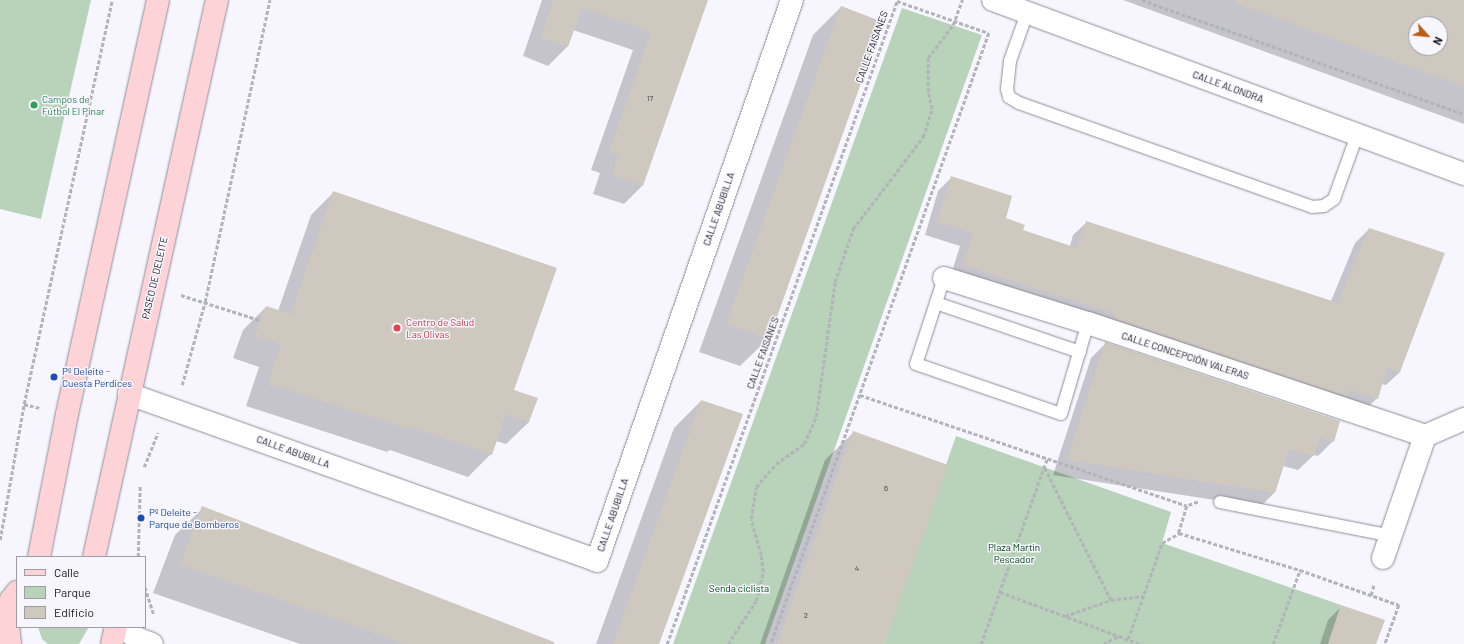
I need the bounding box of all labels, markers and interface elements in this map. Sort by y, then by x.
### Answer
street label: CALLE FAISANES [853,9,891,85]
north arrow [1408,16,1448,56]
text: N [1431,35,1446,47]
street label: CALLE ALONDRA [1191,69,1265,105]
place label: Campos de Fútbol El Pinar [42,93,105,116]
house number: 17 [647,94,653,104]
marker: Campos de Fútbol El Pinar [29,100,39,110]
street label: CALLE ABUBILLA [701,171,737,247]
street label: PASEO DE DELEITE [140,236,170,320]
street label: CALLE FAISANES [744,315,782,391]
place label: Centro de Salud Las Olivas [406,316,474,340]
marker: Centro de Salud Las Olivas [391,322,403,334]
street label: CALLE CONCEPCIÓN VALERAS [1120,330,1250,382]
place label: Pº Deleite - Cuesta Perdices [62,365,132,388]
marker: Pº Deleite - Cuesta Perdices [49,372,59,382]
street label: CALLE ABUBILLA [255,433,331,471]
street label: CALLE ABUBILLA [595,477,631,553]
house number: 6 [884,484,888,494]
place label: Pº Deleite - Parque de Bomberos [149,506,239,530]
marker: Pº Deleite - Parque de Bomberos [136,513,146,523]
park label: Plaza Martín Pescador [988,541,1040,564]
legend [16,556,146,628]
house number: 4 [855,564,859,574]
text: Calle [54,565,79,579]
park label: Senda ciclista [709,583,769,595]
text: Parque [54,585,91,599]
text: Edificio [54,605,94,619]
house number: 2 [804,611,808,621]

